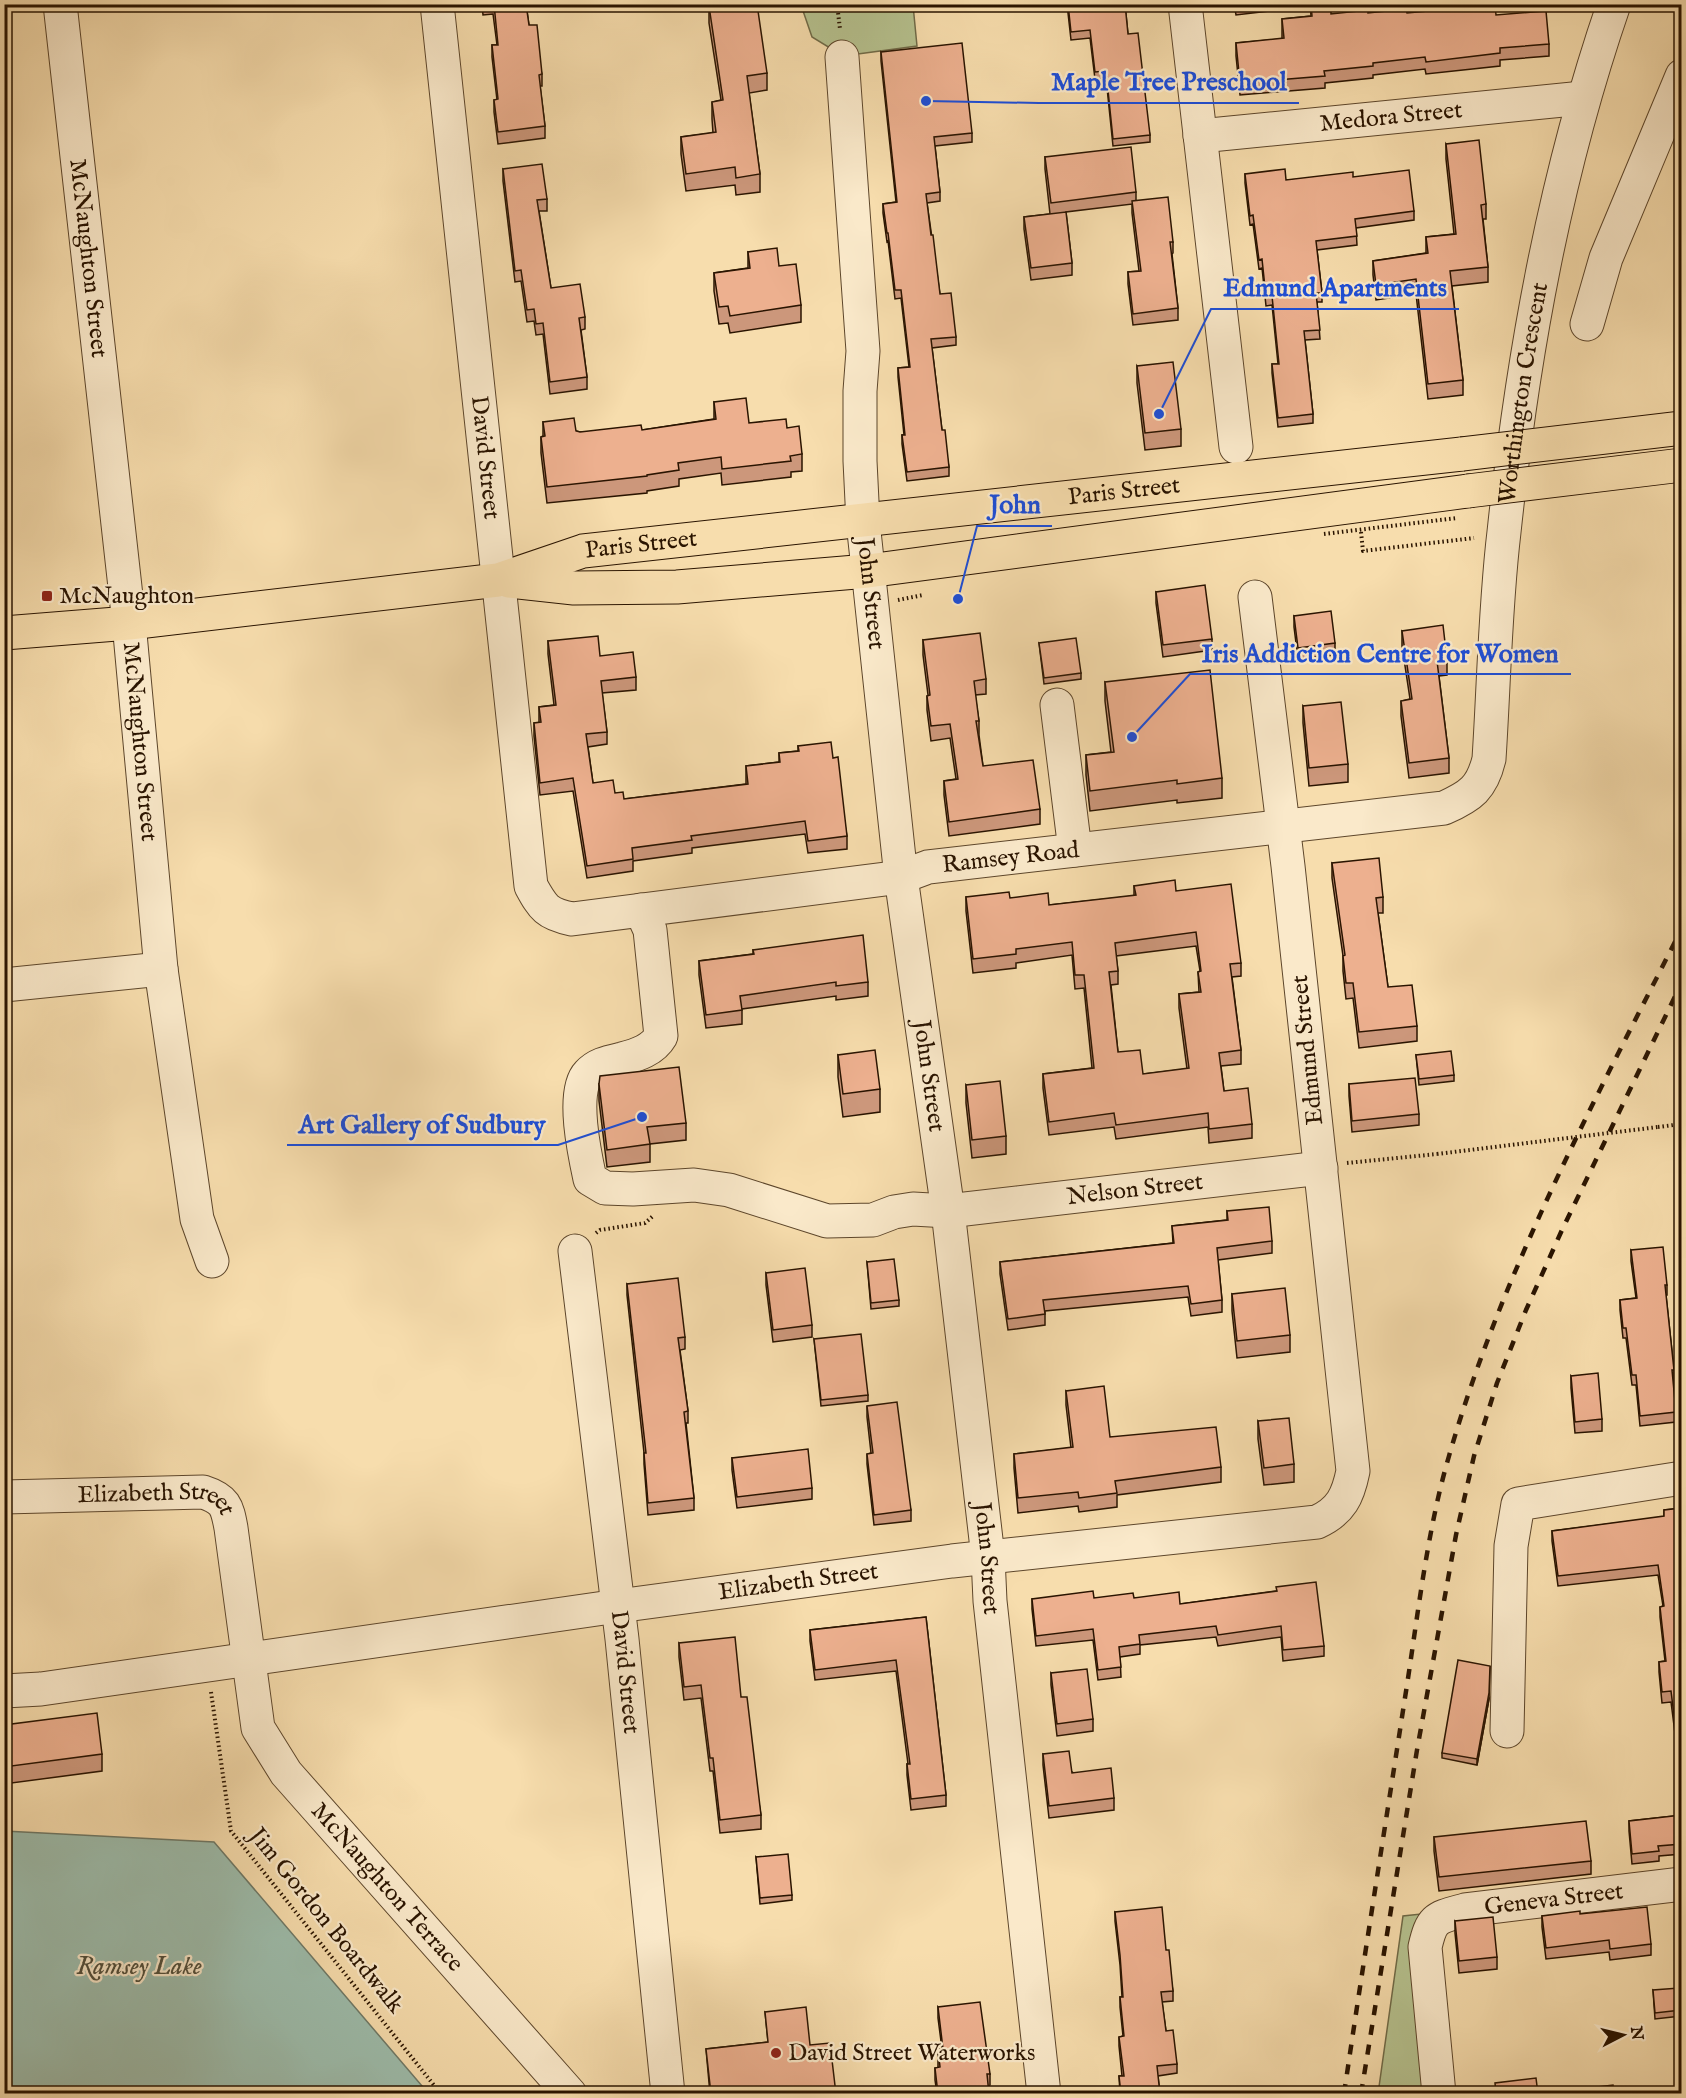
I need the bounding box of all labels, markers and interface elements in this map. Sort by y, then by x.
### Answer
callout: Maple Tree Preschool [1039,59,1299,103]
text: Maple Tree Preschool [1051,66,1288,99]
street label: Medora Street [1318,95,1464,140]
street label: McNaughton Street [62,157,115,360]
callout: Edmund Apartments [1211,265,1459,309]
text: Edmund Apartments [1223,272,1447,305]
street label: Worthington Crescent [1492,280,1556,505]
street label: David Street [463,394,507,521]
street label: Paris Street [1066,470,1182,513]
callout: John [977,482,1052,526]
text: John [986,489,1041,522]
street label: Paris Street [583,523,699,566]
street label: John Street [849,533,892,651]
place label: McNaughton [59,581,194,612]
marker: McNaughton [40,589,54,603]
callout: Iris Addiction Centre for Women [1190,630,1571,674]
text: Iris Addiction Centre for Women [1201,638,1559,671]
street label: McNaughton Street [115,641,165,843]
street label: Ramsey Road [940,834,1081,881]
street label: Edmund Street [1285,973,1331,1127]
street label: John Street [905,1015,952,1134]
callout: Art Gallery of Sudbury [287,1101,558,1145]
text: Art Gallery of Sudbury [298,1109,547,1142]
street label: Nelson Street [1065,1166,1205,1213]
street label: Elizabeth Street [77,1476,243,1520]
street label: John Street [966,1498,1007,1616]
street label: Elizabeth Street [717,1556,880,1608]
street label: David Street [603,1608,647,1735]
street label: McNaughton Terrace [304,1796,470,1979]
street label: Jim Gordon Boardwalk [240,1819,411,2020]
street label: Geneva Street [1483,1876,1625,1923]
water label: Ramsey Lake [76,1950,202,1983]
north arrow [1593,2005,1653,2065]
text: N [1625,2024,1647,2042]
place label: David Street Waterworks [788,2038,1036,2069]
marker: David Street Waterworks [769,2046,783,2060]

